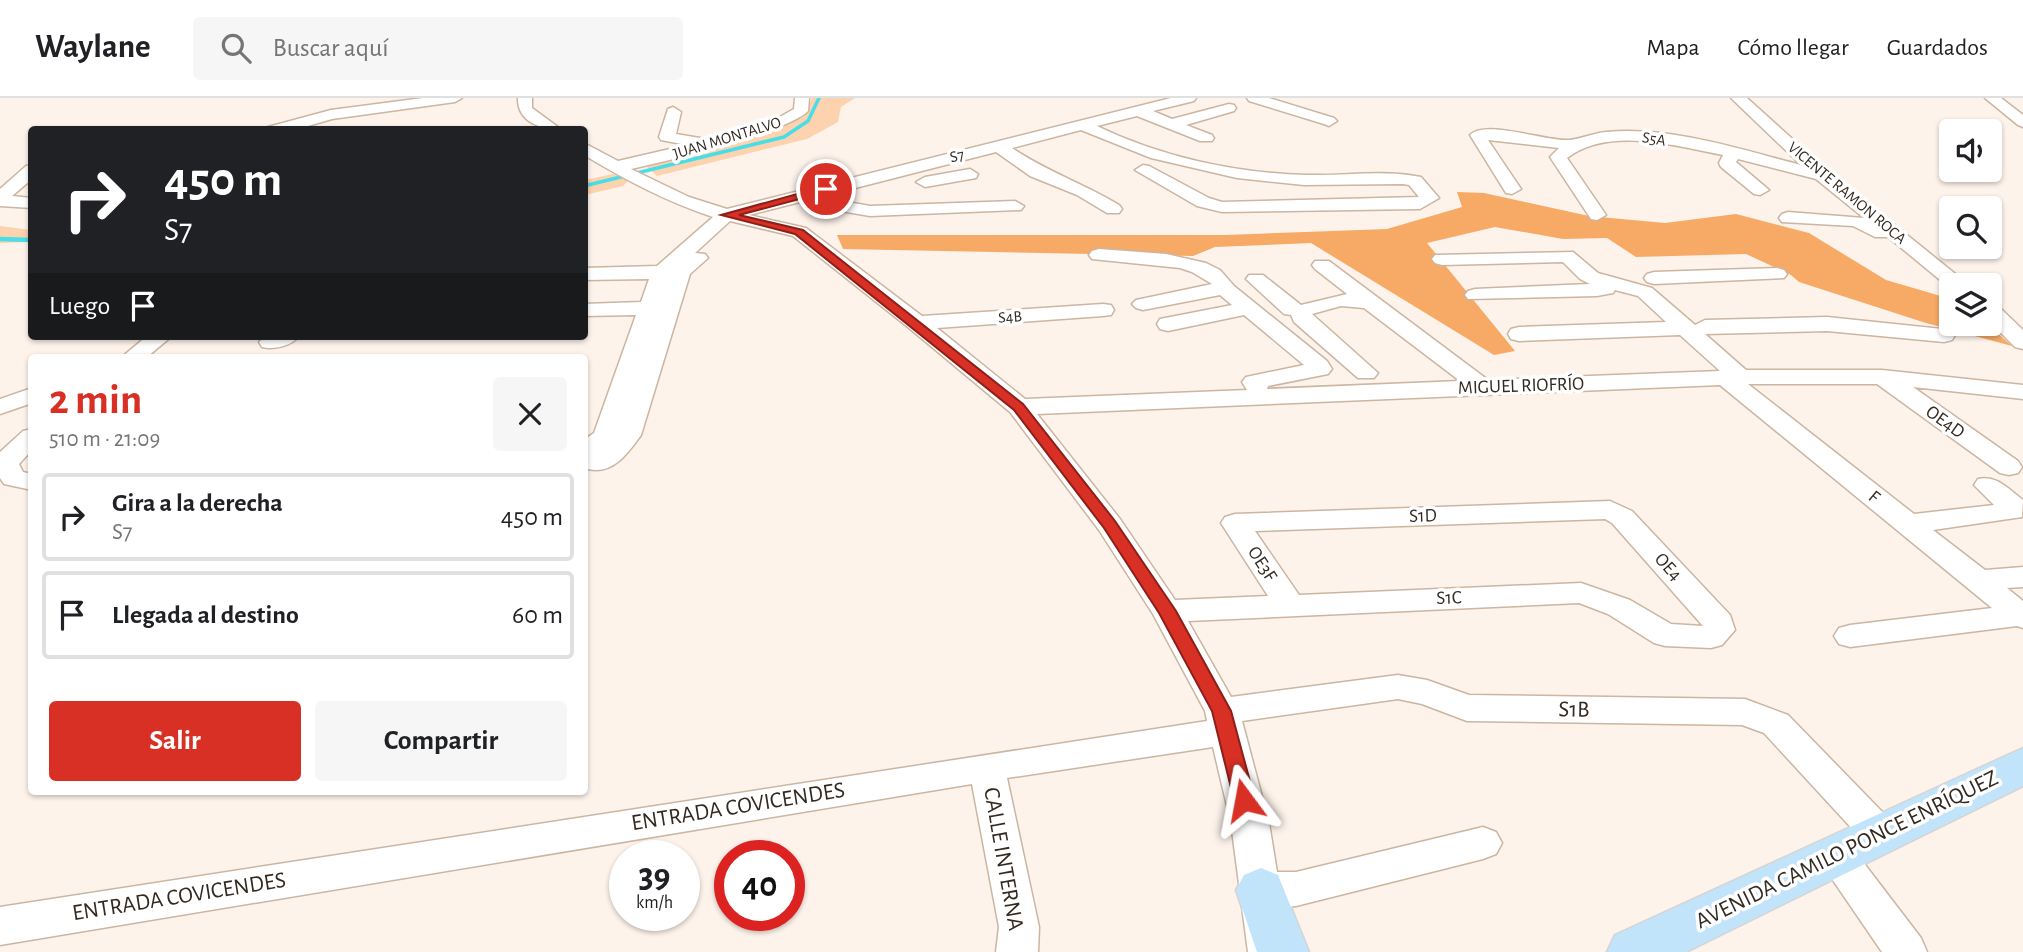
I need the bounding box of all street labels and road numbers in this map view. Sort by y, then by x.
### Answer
street label: JUAN MONTALVO [671,114,783,162]
street label: S5A [1641,129,1667,149]
street label: VICENTE RAMON ROCA [1785,139,1909,247]
street label: S7 [948,146,966,165]
street label: S4B [998,308,1022,326]
street label: MIGUEL RIOFRÍO [1458,372,1584,398]
street label: OE4D [1922,402,1968,442]
street label: F [1865,487,1884,507]
street label: S1D [1409,506,1437,526]
street label: OE3F [1244,543,1281,585]
street label: OE4 [1651,549,1685,585]
street label: S1C [1436,588,1462,608]
street label: S1B [1558,698,1590,722]
street label: AVENIDA CAMILO PONCE ENRÍQUEZ [1691,764,2002,933]
street label: ENTRADA COVICENDES [630,779,846,835]
street label: CALLE INTERNA [979,786,1027,932]
street label: ENTRADA COVICENDES [71,869,287,925]

